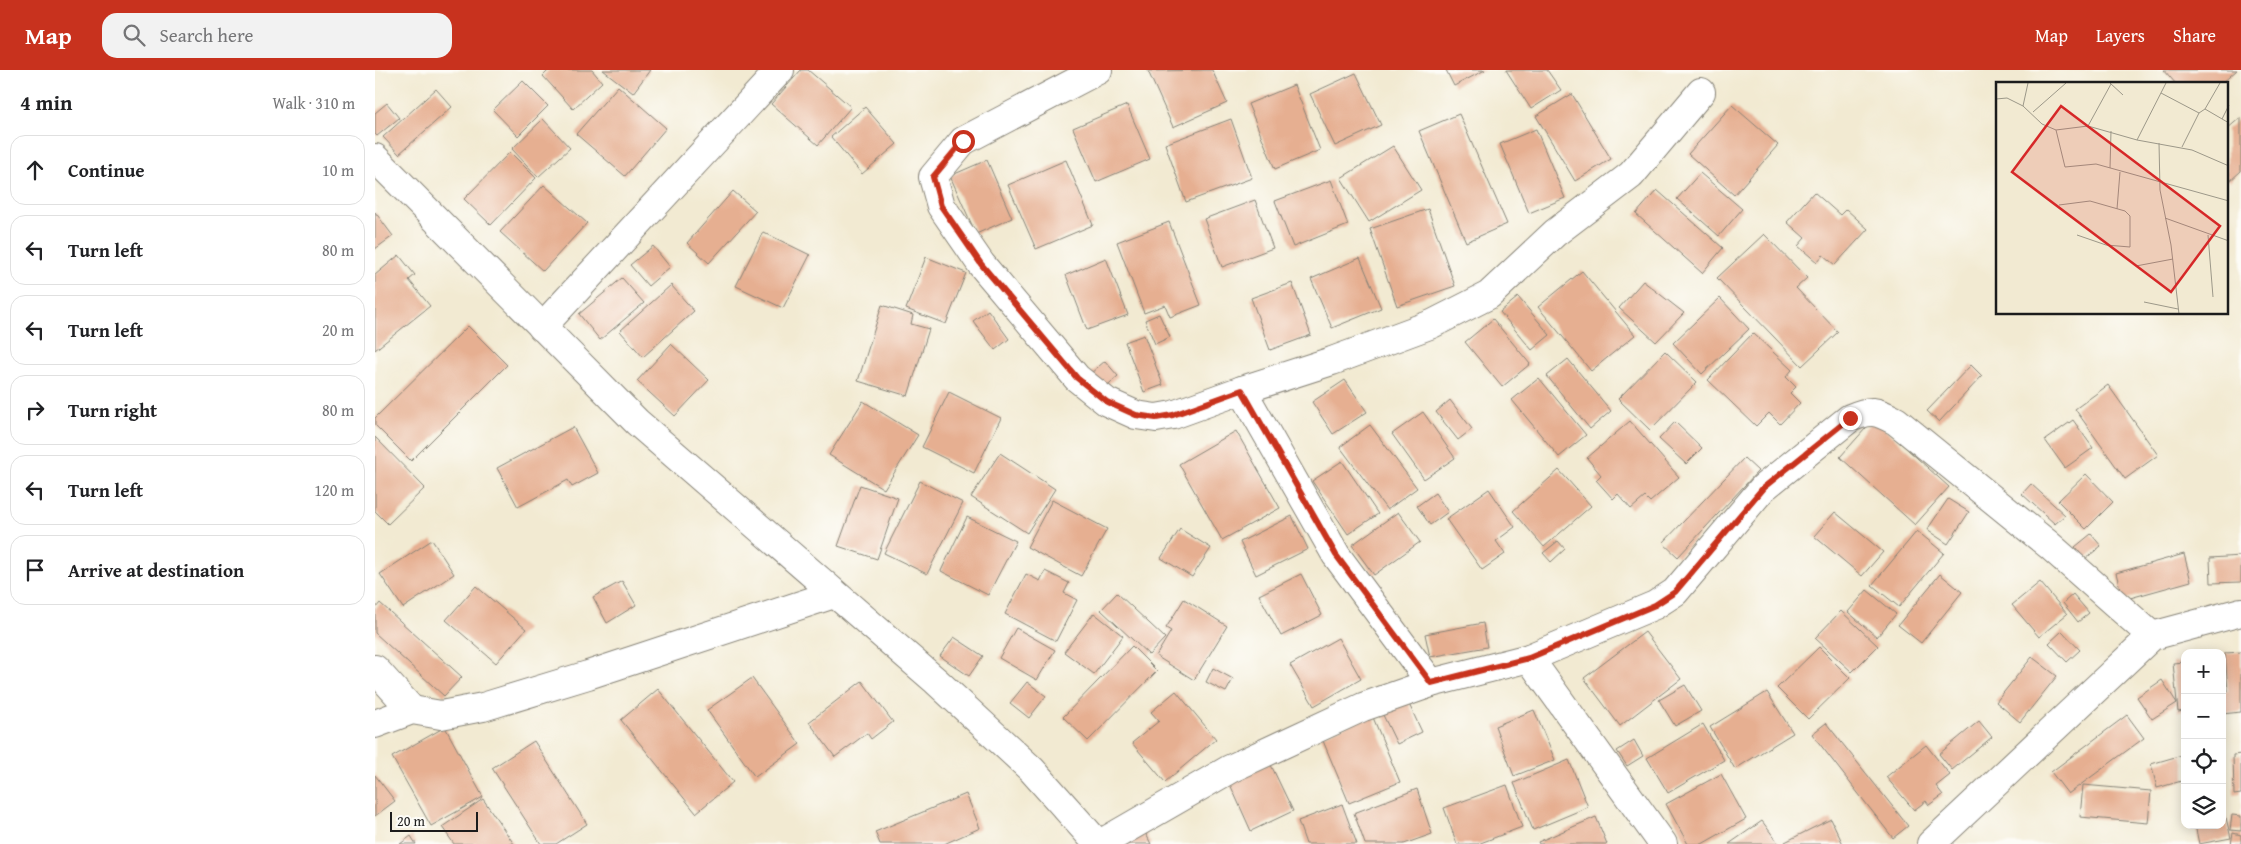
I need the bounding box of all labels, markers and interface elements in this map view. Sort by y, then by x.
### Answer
search box [102,13,452,58]
text: Map [25,18,72,53]
icon: search [120,21,148,49]
text: Search here [160,21,253,49]
text: Map [2035,22,2068,49]
text: Layers [2096,22,2145,49]
text: Share [2173,22,2216,49]
inset map [1996,82,2229,315]
text: 4 min [20,87,72,118]
text: Walk · 310 m [272,91,355,115]
route start [952,130,975,153]
icon: ahead [21,156,49,184]
text: Continue [68,156,145,184]
text: 10 m [322,158,354,182]
icon: left [21,236,49,264]
text: Turn left [68,236,143,264]
text: 80 m [322,238,354,262]
icon: left [21,316,49,344]
text: Turn left [68,316,143,344]
text: 20 m [322,318,354,342]
icon: right [21,396,49,424]
text: Turn right [68,396,157,424]
text: 80 m [322,398,354,422]
route end [1839,407,1862,430]
icon: left [21,476,49,504]
text: Turn left [68,476,143,504]
text: 120 m [314,478,354,502]
icon: arrive [21,556,49,584]
text: Arrive at destination [68,556,244,584]
map controls [2181,649,2226,829]
button: + [2181,649,2226,694]
button: − [2181,694,2226,739]
button: locate [2181,739,2226,784]
button: layers [2181,784,2226,829]
scale bar [390,809,477,832]
text: 20 m [397,811,425,831]

